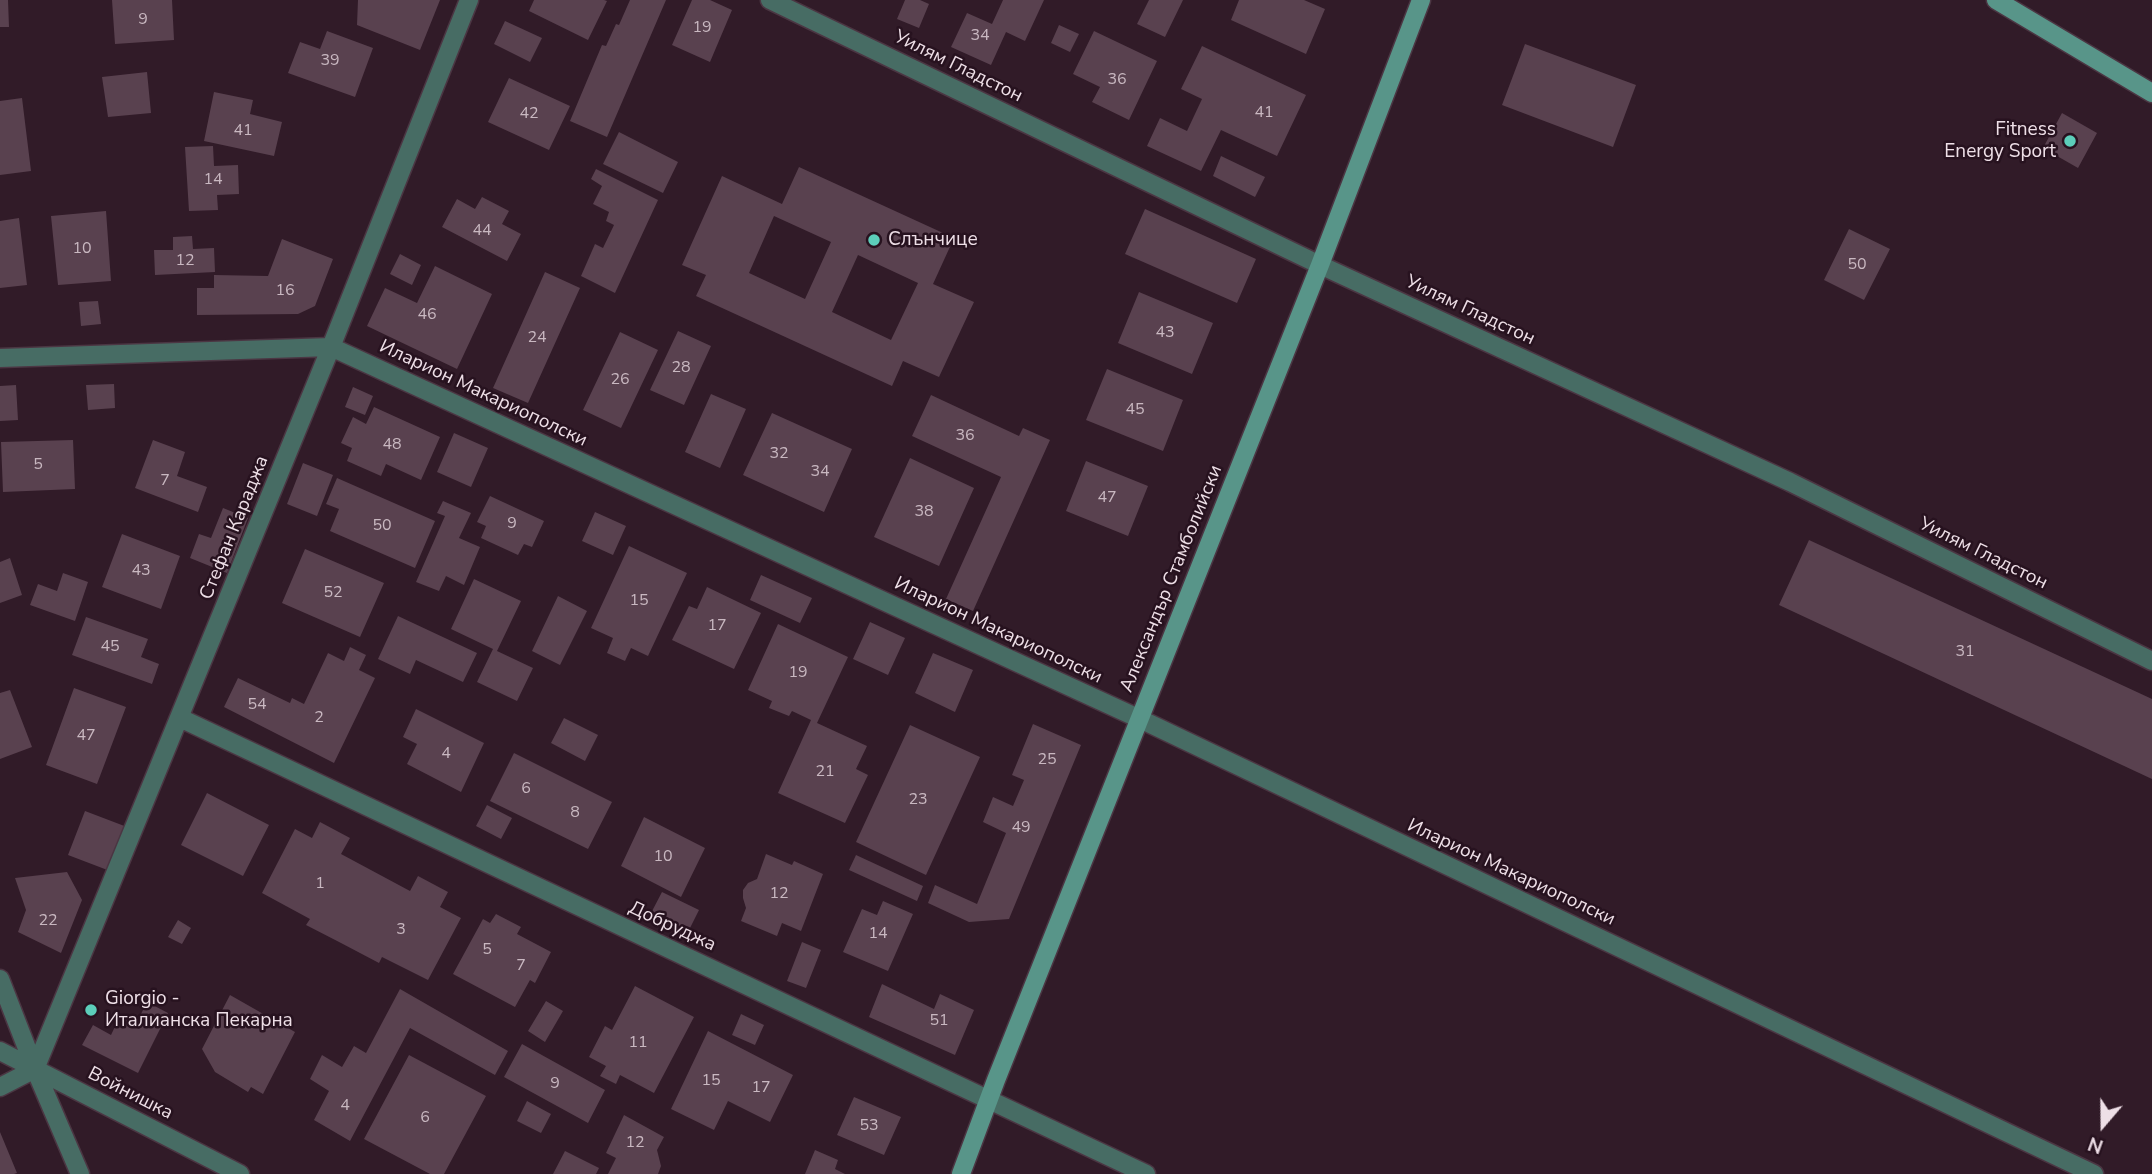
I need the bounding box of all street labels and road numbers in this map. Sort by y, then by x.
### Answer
street label: Уилям Гладстон [890,26,1026,108]
street label: Уилям Гладстон [1402,271,1538,351]
street label: Иларион Макариополски [375,336,591,452]
street label: Стефан Караджа [196,453,274,603]
street label: Александър Стамболийски [1116,462,1228,696]
street label: Уилям Гладстон [1915,513,2051,595]
street label: Иларион Макариополски [890,573,1106,689]
street label: Иларион Макариополски [1403,815,1619,931]
street label: Добруджа [625,897,719,957]
street label: Войнишка [84,1063,176,1125]

